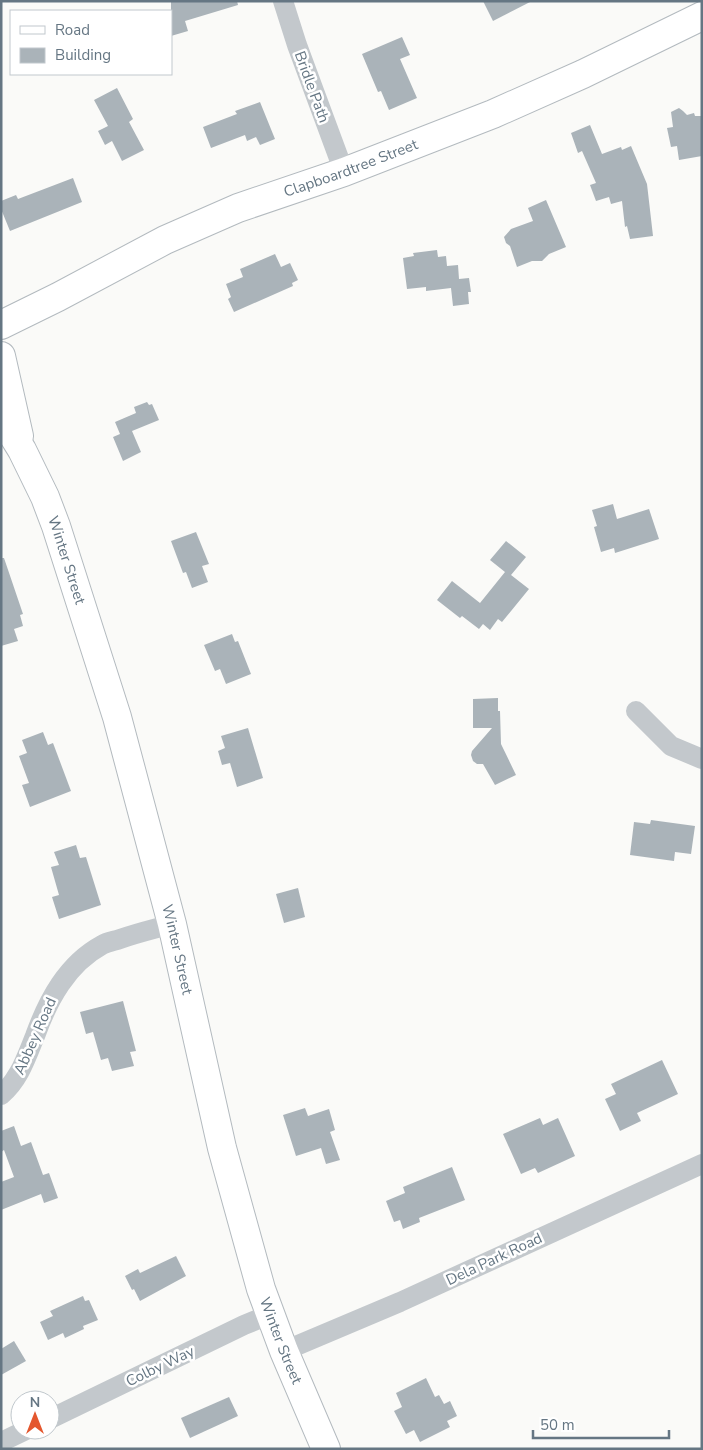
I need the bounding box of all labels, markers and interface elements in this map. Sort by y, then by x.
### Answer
legend [10,10,172,75]
text: Road [55,20,90,40]
text: Building [55,45,111,65]
street label: Bridle Path [290,48,334,126]
street label: Clapboardtree Street [281,134,421,202]
street label: Winter Street [43,513,91,608]
street label: Winter Street [157,902,198,997]
street label: Abbey Road [9,994,61,1078]
street label: Dela Park Road [443,1228,545,1290]
street label: Winter Street [255,1294,307,1388]
street label: Colby Way [122,1341,198,1391]
north arrow [10,1390,60,1440]
text: N [30,1393,40,1412]
scale bar [533,1408,669,1440]
text: 50 m [540,1415,575,1435]

